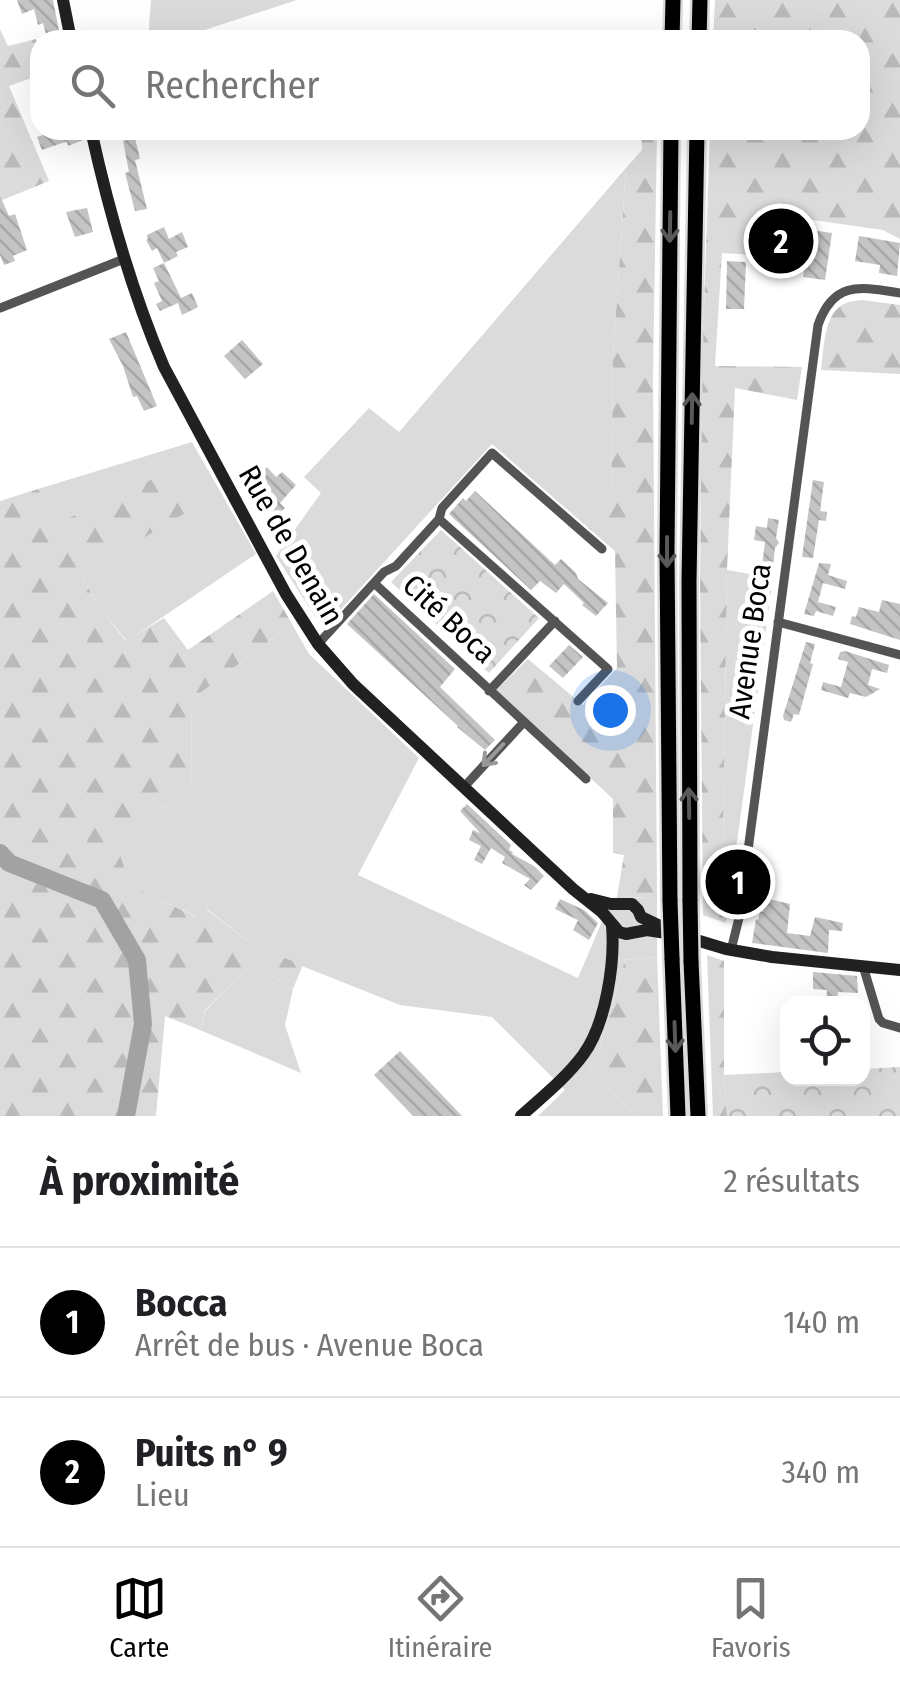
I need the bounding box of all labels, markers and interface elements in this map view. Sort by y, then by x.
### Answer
search box [30,30,870,140]
icon: search [65,58,120,113]
text: Rechercher [145,62,320,108]
pin: 2 [748,204,814,278]
one-way arrow [660,211,679,243]
one-way arrow [682,393,702,426]
street label: Rue de Denain [231,459,351,631]
one-way arrow [658,536,676,568]
street label: Avenue Boca [721,561,779,721]
street label: Cité Boca [395,567,503,671]
your location [585,685,636,736]
one-way arrow [482,742,505,767]
one-way arrow [680,788,698,820]
pin: 1 [706,844,770,920]
map controls [780,996,870,1086]
button: locate [780,996,870,1086]
one-way arrow [666,1021,685,1053]
text: À proximité [40,1156,239,1206]
text: 2 résultats [723,1162,860,1200]
text: Bocca [135,1280,227,1326]
text: 1 [66,1303,79,1341]
text: 140 m [783,1303,860,1341]
text: Arrêt de bus · Avenue Boca [135,1326,484,1364]
text: Puits n° 9 [135,1430,288,1476]
text: 2 [65,1453,80,1491]
text: 340 m [781,1453,860,1491]
text: Lieu [135,1476,190,1514]
tab: Carte [109,1571,169,1664]
tab: Itinéraire [388,1571,492,1664]
tab: Favoris [711,1571,791,1664]

